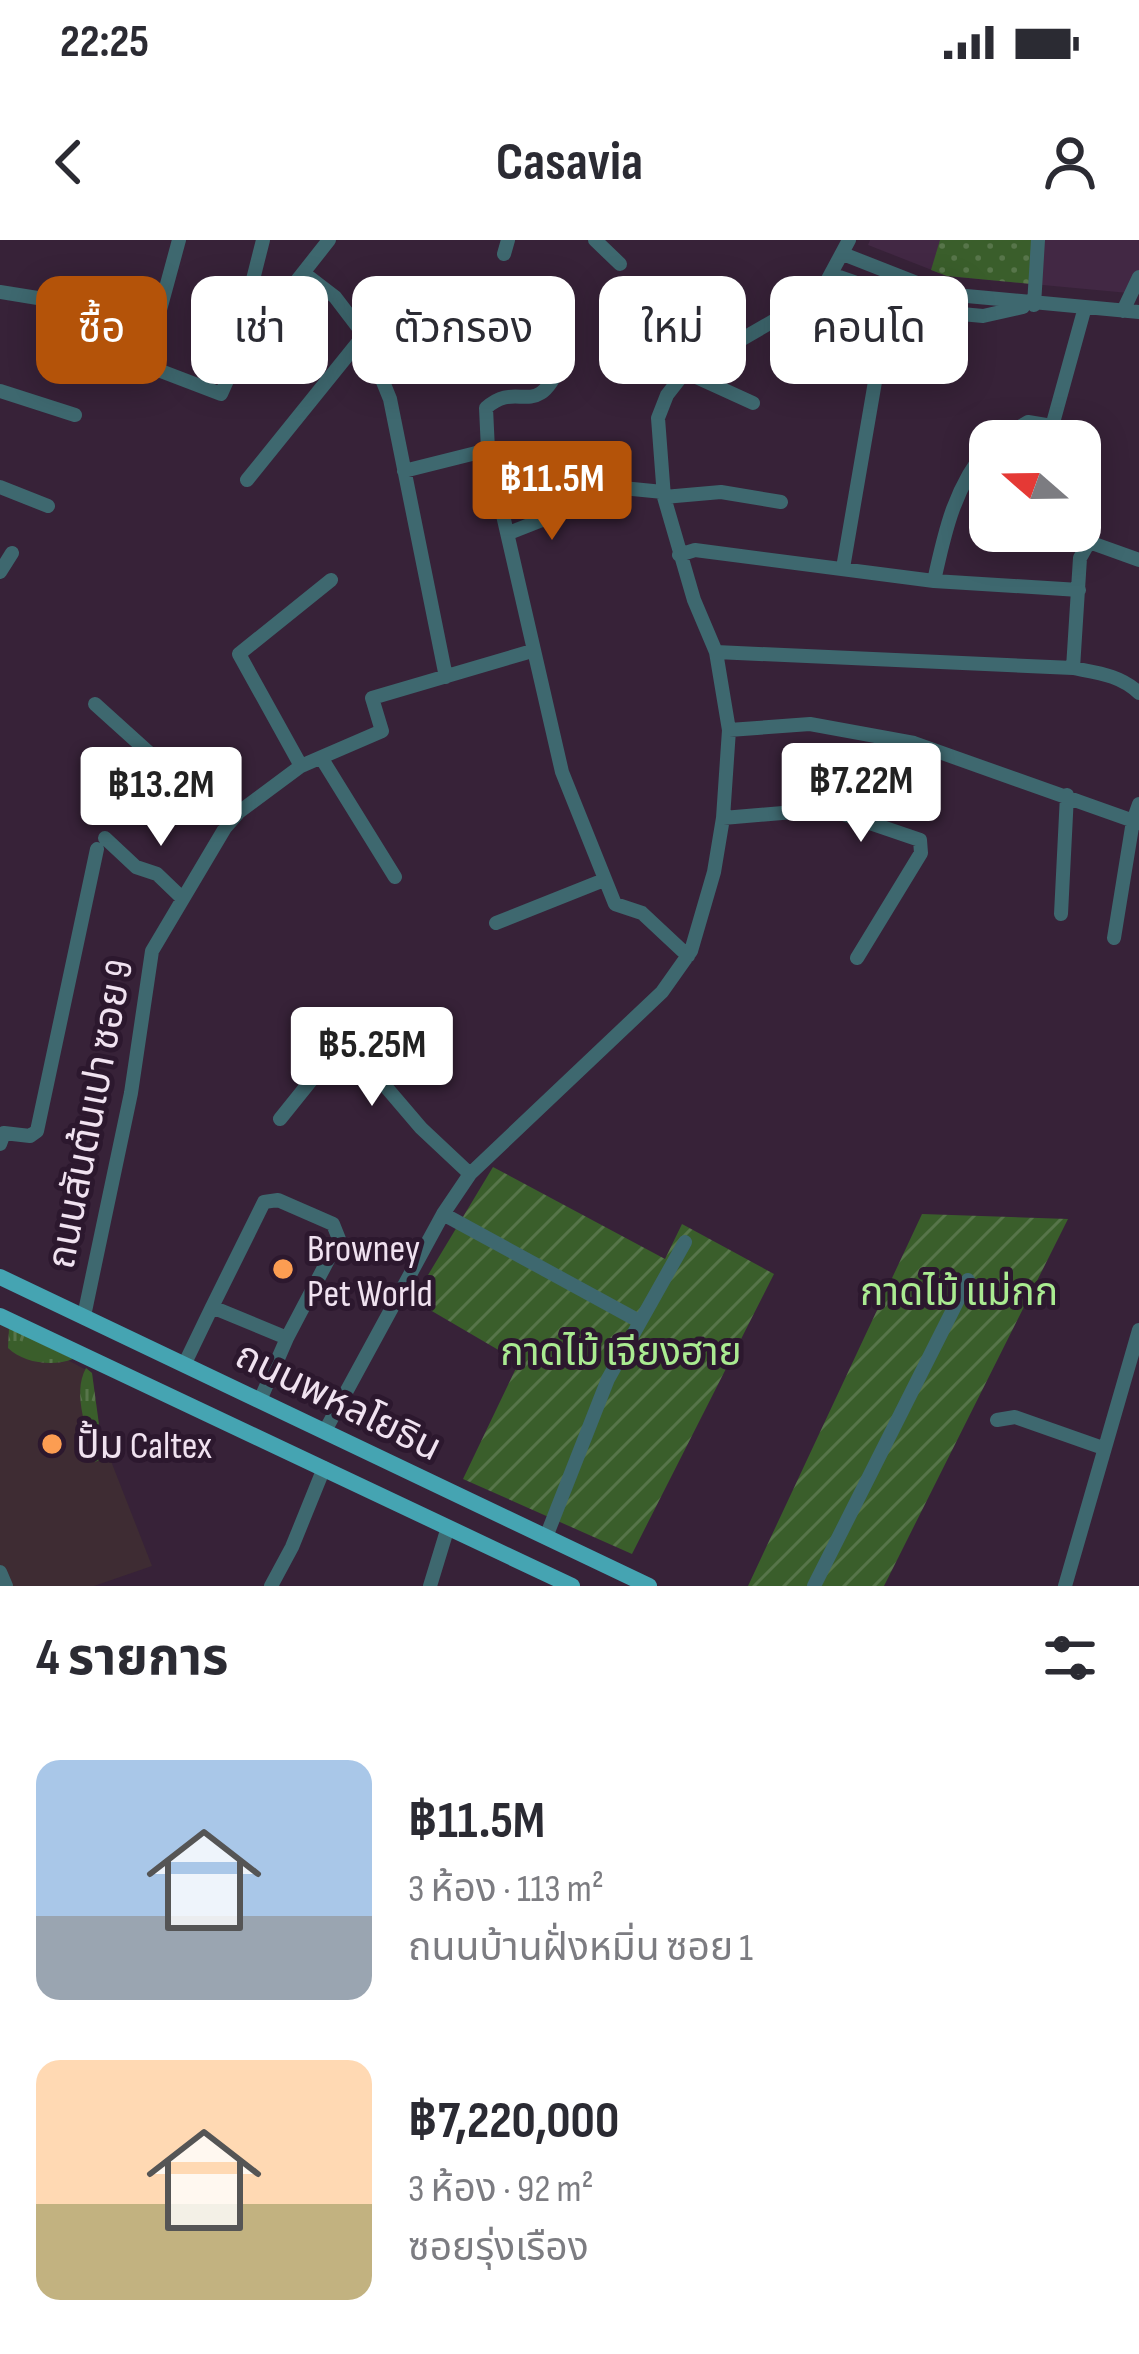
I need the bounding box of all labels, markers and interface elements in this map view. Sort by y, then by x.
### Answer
text: 22:25 [60,15,149,70]
icon: back [36,129,102,195]
icon: person [1037,129,1103,195]
text: Casavia [496,130,643,195]
chip: ซื้อ [36,276,167,384]
chip: เช่า [191,276,328,384]
chip: ตัวกรอง [352,276,575,384]
chip: ใหม่ [599,276,746,384]
chip: คอนโด [770,276,968,384]
north arrow [969,420,1101,552]
map controls [969,420,1101,552]
pin: ฿11.5M [454,441,650,543]
text: ฿11.5M [500,456,604,503]
pin: ฿7.22M [763,743,959,845]
pin: ฿13.2M [63,747,259,849]
text: ฿7.22M [809,758,913,805]
text: ฿13.2M [108,762,214,809]
street label: ถนนสันต้นเปา ซอย 9 [38,956,144,1273]
pin: ฿5.25M [274,1007,470,1109]
text: ฿5.25M [318,1022,426,1069]
place label: Browney Pet World [307,1226,433,1318]
marker: Browney Pet World [270,1256,296,1282]
park label: กาดไม้ แม่กก [860,1270,1058,1317]
park label: กาดไม้ เจียงฮาย [500,1330,742,1377]
street label: ถนนพหลโยธิน [228,1332,448,1472]
place label: ปั้ม Caltex [76,1420,212,1470]
marker: ปั้ม Caltex [39,1431,65,1457]
icon: filters [1037,1625,1103,1691]
text: 4 รายการ [36,1628,228,1689]
text: ฿11.5M [408,1791,545,1852]
icon: home [132,1808,276,1952]
text: 3 ห้อง · 113 m² [408,1866,604,1913]
text: ถนนบ้านฝั่งหมิ่น ซอย 1 [408,1925,753,1972]
text: ฿7,220,000 [408,2091,619,2152]
icon: home [132,2108,276,2252]
text: 3 ห้อง · 92 m² [408,2166,594,2213]
text: ซอยรุ่งเรือง [408,2225,589,2272]

